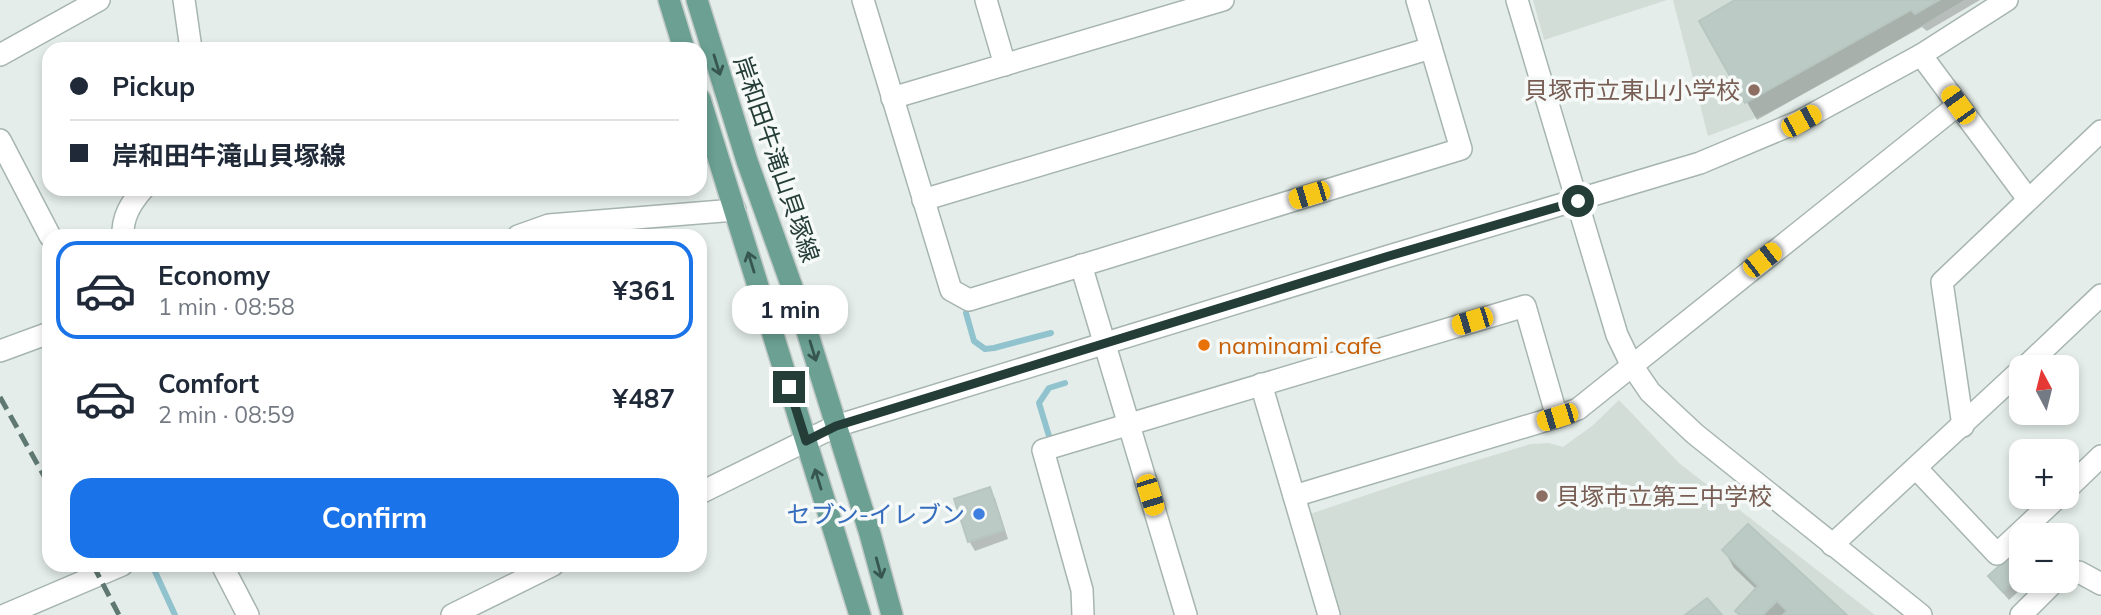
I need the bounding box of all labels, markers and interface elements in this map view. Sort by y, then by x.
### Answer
street label: 岸和田牛滝山貝塚線 [728,52,826,266]
one-way arrow [712,54,725,76]
text: Pickup [112,70,195,103]
place label: 貝塚市立東山小学校 [1524,75,1740,105]
marker: 貝塚市立東山小学校 [1746,82,1762,98]
car [1938,82,1979,128]
car [1778,102,1825,140]
text: 岸和田牛滝山貝塚線 [112,139,346,172]
car [1286,179,1333,211]
route start [1562,185,1594,217]
car [1739,239,1786,281]
one-way arrow [743,251,756,273]
icon: car [74,259,137,322]
text: Economy [158,259,270,292]
text: ¥361 [613,274,675,307]
callout: 1 min [731,286,847,334]
text: 1 min · 08:58 [158,292,295,321]
text: 1 min [760,295,820,324]
car [1449,305,1496,337]
place label: naminami cafe [1218,330,1382,360]
marker: naminami cafe [1196,337,1212,353]
one-way arrow [808,339,820,361]
north arrow [2009,355,2079,425]
map controls [2009,355,2079,593]
icon: car [74,367,137,430]
text: Comfort [158,367,259,400]
route end [773,371,805,403]
text: ¥487 [613,382,675,415]
text: 2 min · 08:59 [158,400,295,429]
car [1534,401,1581,433]
button: + [2009,439,2079,509]
one-way arrow [811,469,823,491]
car [1134,472,1167,518]
button: Confirm [70,478,679,558]
place label: 貝塚市立第三中学校 [1556,481,1772,511]
marker: 貝塚市立第三中学校 [1534,488,1550,504]
place label: セブン-イレブン [787,499,965,529]
marker: セブン-イレブン [971,506,987,522]
button: − [2009,523,2079,593]
one-way arrow [874,557,887,579]

